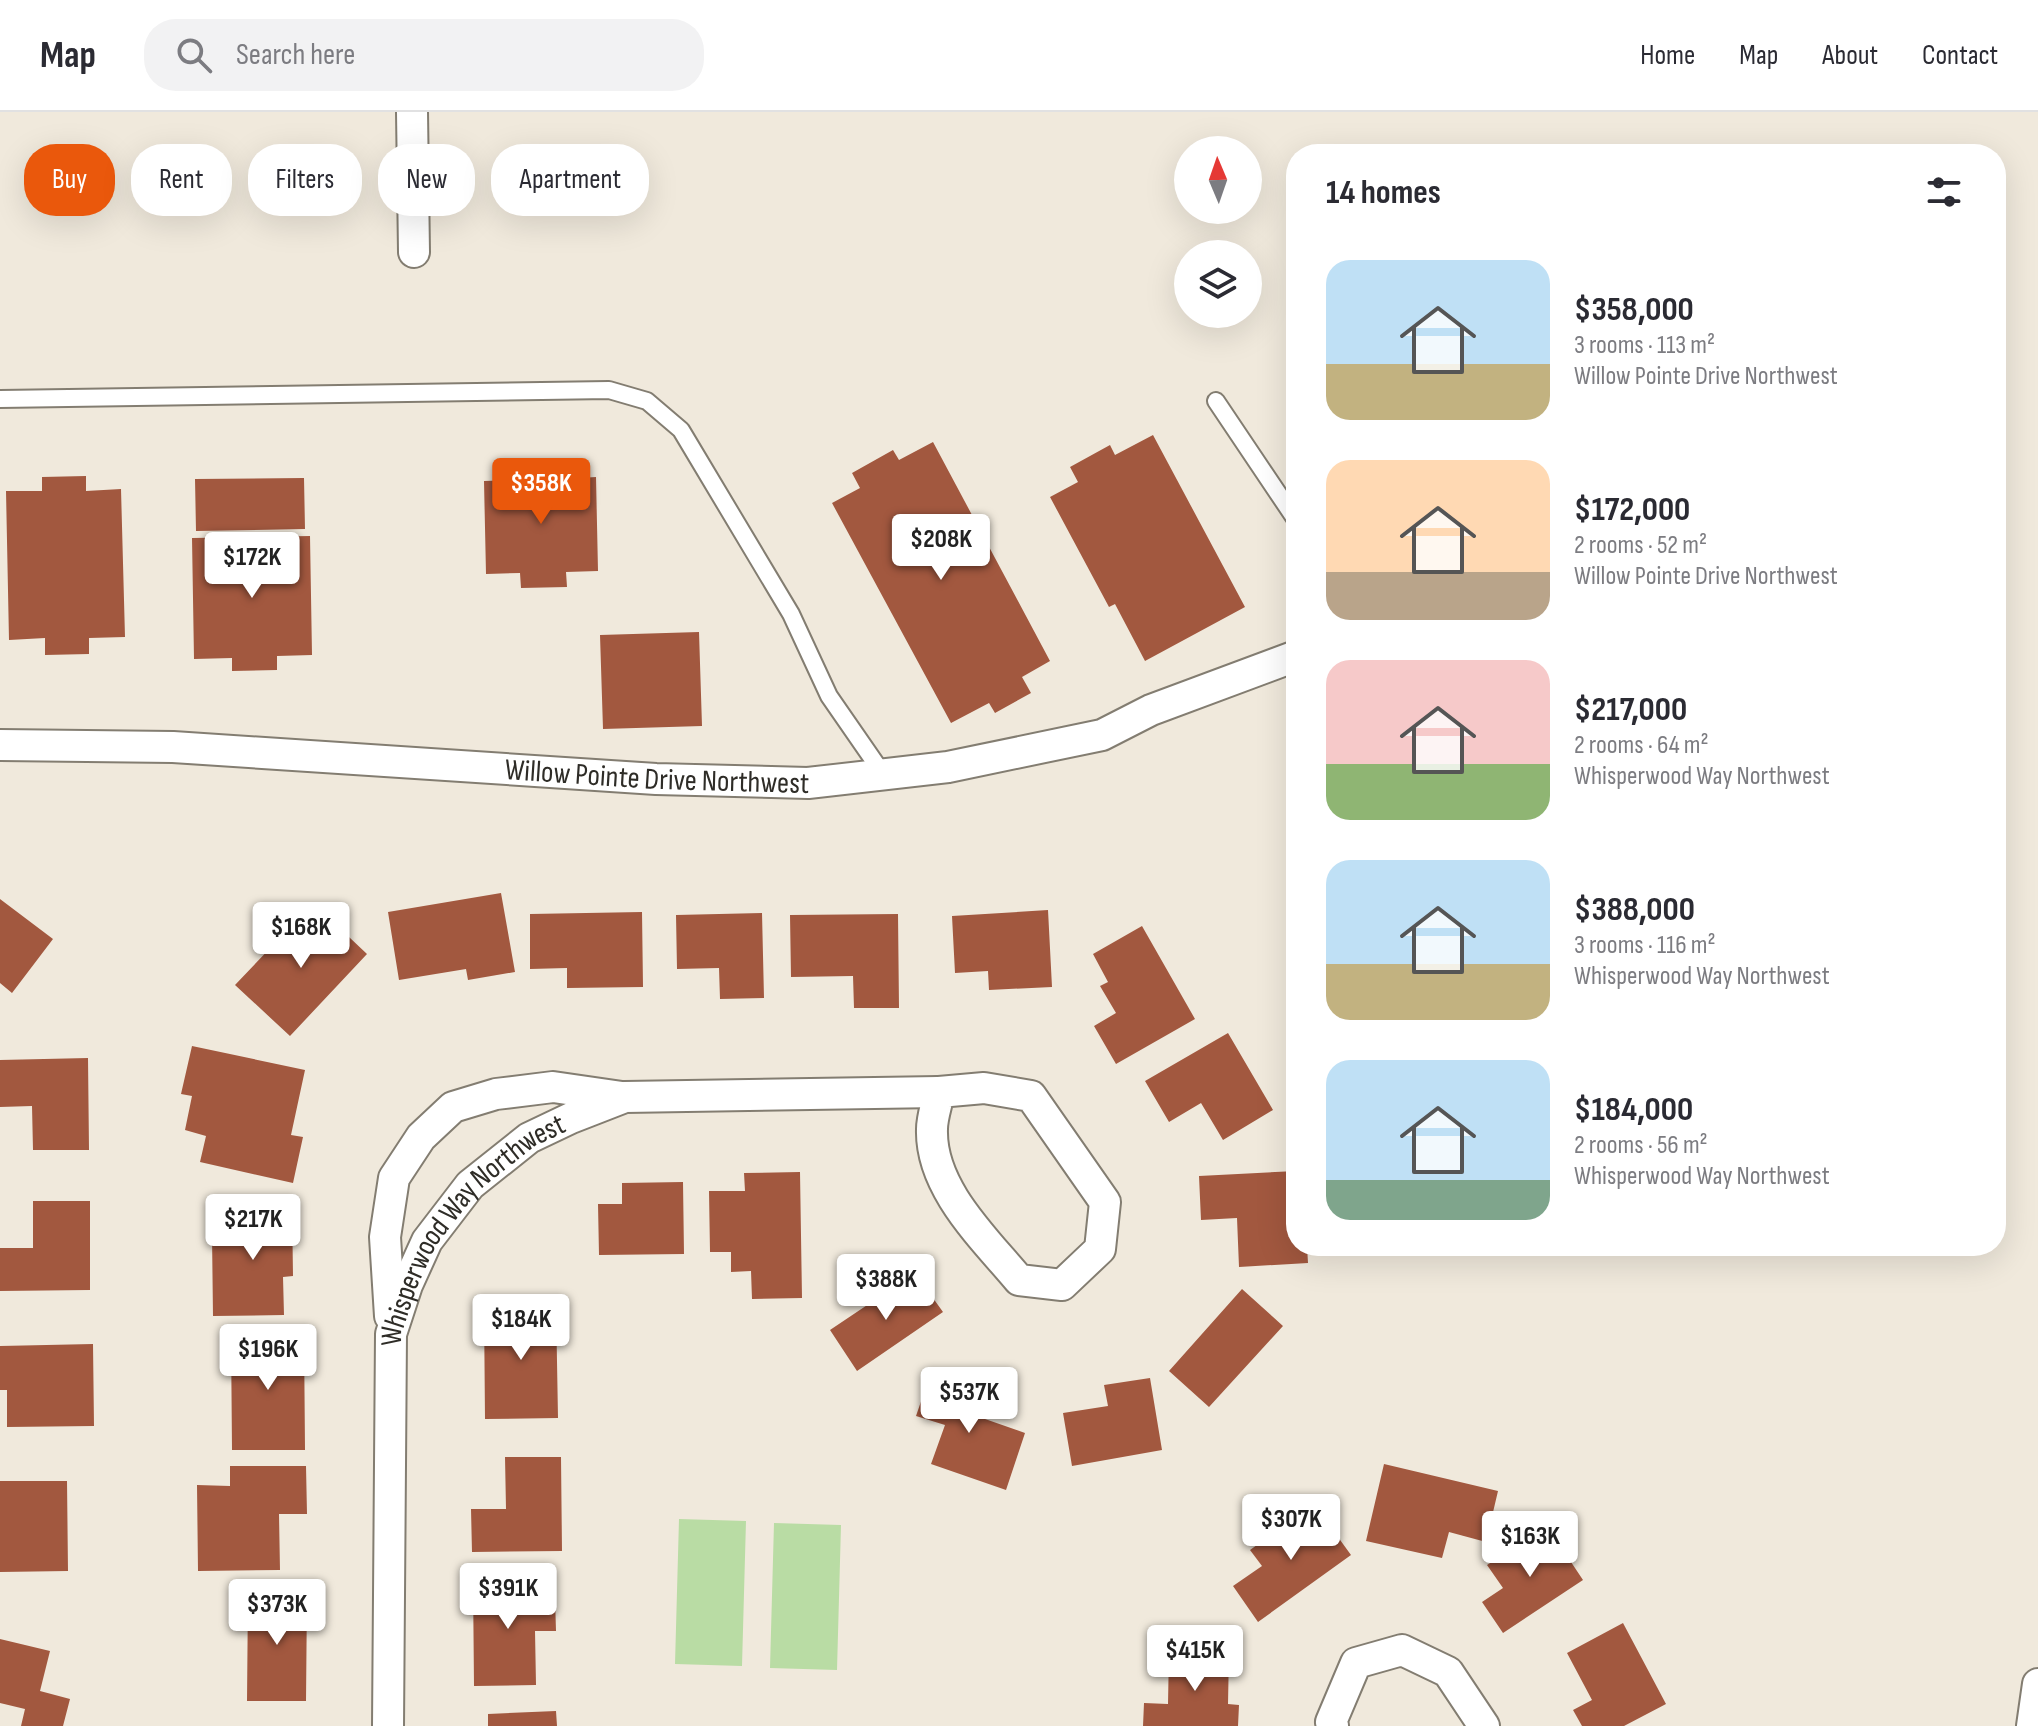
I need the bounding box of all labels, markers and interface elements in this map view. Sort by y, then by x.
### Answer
search box [144,19,704,91]
text: Map [40,33,96,78]
icon: search [172,33,216,77]
text: Search here [236,37,355,73]
text: Home [1640,39,1695,72]
text: Map [1739,39,1778,72]
text: About [1822,39,1878,72]
text: Contact [1922,39,1998,72]
north arrow [1174,136,1262,224]
map controls [1174,136,1262,328]
chip: Buy [24,144,115,216]
chip: Rent [131,144,232,216]
chip: Filters [248,144,362,216]
chip: New [378,144,475,216]
chip: Apartment [491,144,649,216]
icon: filters [1922,170,1966,214]
text: 14 homes [1326,172,1441,213]
button: layers [1174,240,1262,328]
text: $358,000 [1574,289,1694,330]
icon: home [1390,292,1486,388]
text: 3 rooms · 113 m² [1574,330,1715,361]
text: Willow Pointe Drive Northwest [1574,361,1838,392]
pin: $358K [485,458,597,526]
text: $358K [510,468,572,499]
text: $172,000 [1574,489,1690,530]
icon: home [1390,492,1486,588]
pin: $208K [885,514,997,582]
text: $208K [910,524,972,555]
text: 2 rooms · 52 m² [1574,530,1707,561]
pin: $172K [196,532,308,600]
text: $172K [223,542,281,573]
text: Willow Pointe Drive Northwest [1574,561,1838,592]
text: $217,000 [1574,689,1687,730]
icon: home [1390,692,1486,788]
text: 2 rooms · 64 m² [1574,730,1709,761]
street label: Willow Pointe Drive Northwest [504,752,810,802]
text: Whisperwood Way Northwest [1574,761,1830,792]
text: $388,000 [1574,889,1695,930]
icon: home [1390,892,1486,988]
pin: $168K [245,902,357,970]
text: $168K [271,912,331,943]
text: 3 rooms · 116 m² [1574,930,1716,961]
text: Whisperwood Way Northwest [1574,961,1830,992]
text: $184,000 [1574,1089,1693,1130]
icon: home [1390,1092,1486,1188]
street label: Whisperwood Way Northwest [374,1106,571,1346]
text: 2 rooms · 56 m² [1574,1130,1708,1161]
text: Whisperwood Way Northwest [1574,1161,1830,1192]
pin: $217K [197,1194,309,1262]
text: $217K [223,1204,283,1235]
pin: $388K [830,1254,942,1322]
text: $388K [855,1264,917,1295]
pin: $184K [465,1294,577,1362]
text: $184K [491,1304,552,1335]
pin: $196K [212,1324,324,1392]
text: $196K [238,1334,298,1365]
pin: $537K [913,1367,1025,1435]
text: $537K [939,1377,999,1408]
pin: $307K [1235,1494,1347,1562]
text: $307K [1260,1504,1322,1535]
pin: $163K [1474,1511,1586,1579]
text: $163K [1500,1521,1560,1552]
pin: $391K [452,1563,564,1631]
text: $391K [478,1573,538,1604]
pin: $373K [221,1579,333,1647]
text: $373K [247,1589,307,1620]
pin: $415K [1139,1625,1251,1693]
text: $415K [1165,1635,1225,1666]

